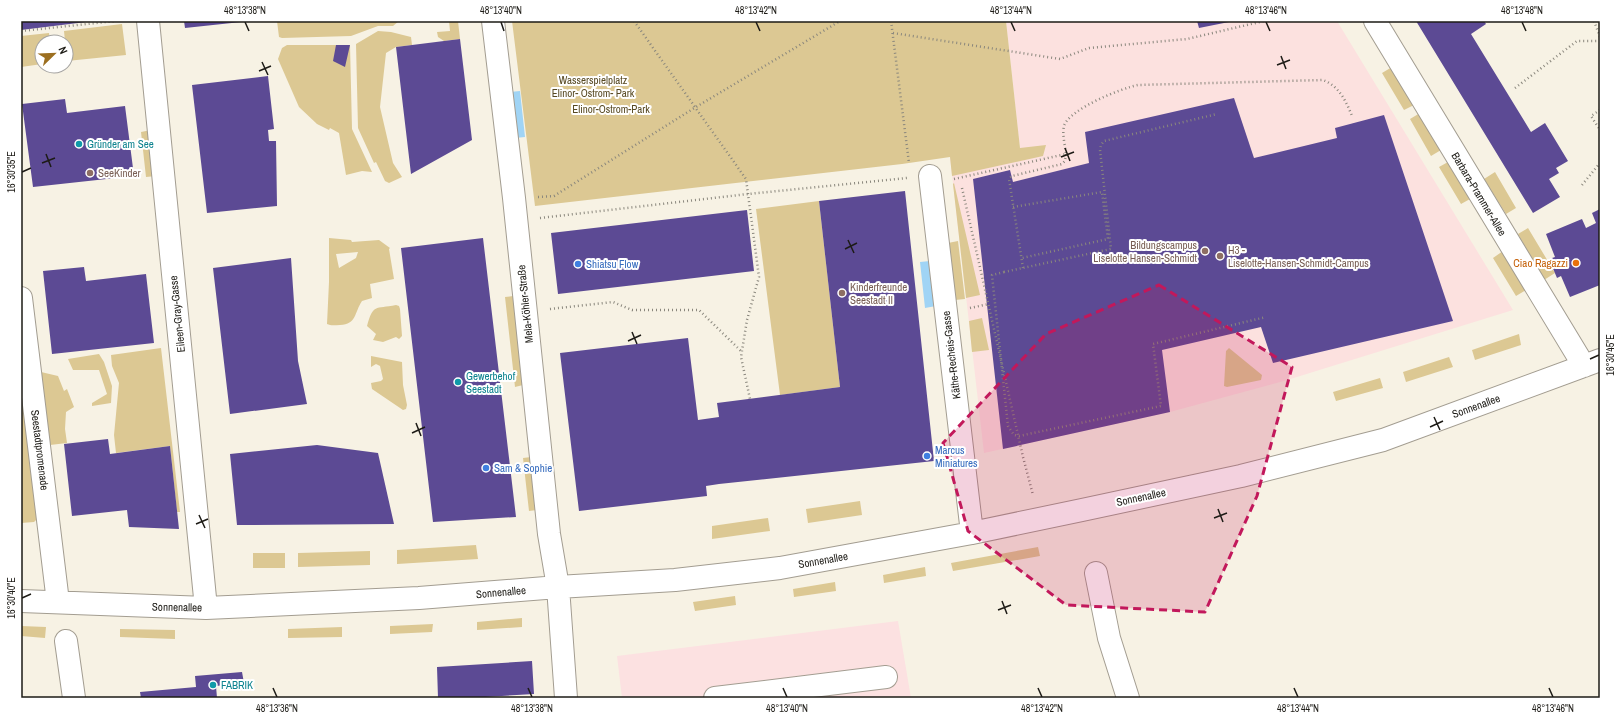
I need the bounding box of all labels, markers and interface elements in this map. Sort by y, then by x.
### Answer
text: 48°13'38"N [224,4,266,17]
text: 48°13'40"N [480,4,522,17]
text: 48°13'42"N [735,4,777,17]
text: 48°13'44"N [990,4,1032,17]
text: 48°13'46"N [1245,4,1287,17]
text: 48°13'48"N [1501,4,1543,17]
north arrow [34,34,74,74]
text: N [55,44,71,56]
park label: Wasserspielplatz Elinor- Ostrom- Park [552,73,635,100]
park label: Elinor-Ostrom-Park [572,102,650,116]
place label: Gründer am See [87,137,154,151]
marker: Gründer am See [74,139,84,149]
street label: Barbara-Prammer-Allee [1448,150,1510,238]
text: 16°30'35"E [5,151,18,193]
place label: SeeKinder [98,166,141,180]
marker: SeeKinder [85,168,95,178]
place label: Bildungscampus Liselotte Hansen-Schmidt [1093,238,1197,265]
place label: H3 - Liselotte-Hansen-Schmidt-Campus [1228,243,1369,270]
marker: Bildungscampus Liselotte Hansen-Schmidt [1200,246,1210,256]
marker: H3 - Liselotte-Hansen-Schmidt-Campus [1215,251,1225,261]
place label: Ciao Ragazzi [1513,256,1568,270]
place label: Shiatsu Flow [586,257,639,271]
marker: Ciao Ragazzi [1571,258,1581,268]
marker: Shiatsu Flow [573,259,583,269]
street label: Mela-Köhler-Straße [514,264,536,344]
street label: Eileen-Gray-Gasse [166,275,188,353]
place label: Kinderfreunde Seestadt II [850,280,907,307]
marker: Kinderfreunde Seestadt II [837,288,847,298]
street label: Käthe-Recheis-Gasse [939,310,963,400]
text: 16°30'45"E [1604,334,1617,376]
place label: Gewerbehof Seestadt [466,369,516,396]
marker: Gewerbehof Seestadt [453,377,463,387]
street label: Sonnenallee [1450,391,1502,421]
street label: Seestadtpromenade [28,409,52,491]
place label: Marcus Miniatures [935,443,978,470]
marker: Marcus Miniatures [922,451,932,461]
place label: Sam & Sophie [494,461,552,475]
marker: Sam & Sophie [481,463,491,473]
street label: Sonnenallee [1115,485,1167,509]
street label: Sonnenallee [797,549,849,571]
text: 16°30'40"E [5,577,18,619]
street label: Sonnenallee [475,583,527,601]
street label: Sonnenallee [152,600,202,614]
place label: FABRIK [221,678,253,692]
marker: FABRIK [208,680,218,690]
text: 48°13'36"N [256,702,298,715]
text: 48°13'38"N [511,702,553,715]
text: 48°13'40"N [766,702,808,715]
text: 48°13'42"N [1021,702,1063,715]
text: 48°13'44"N [1277,702,1319,715]
text: 48°13'46"N [1532,702,1574,715]

